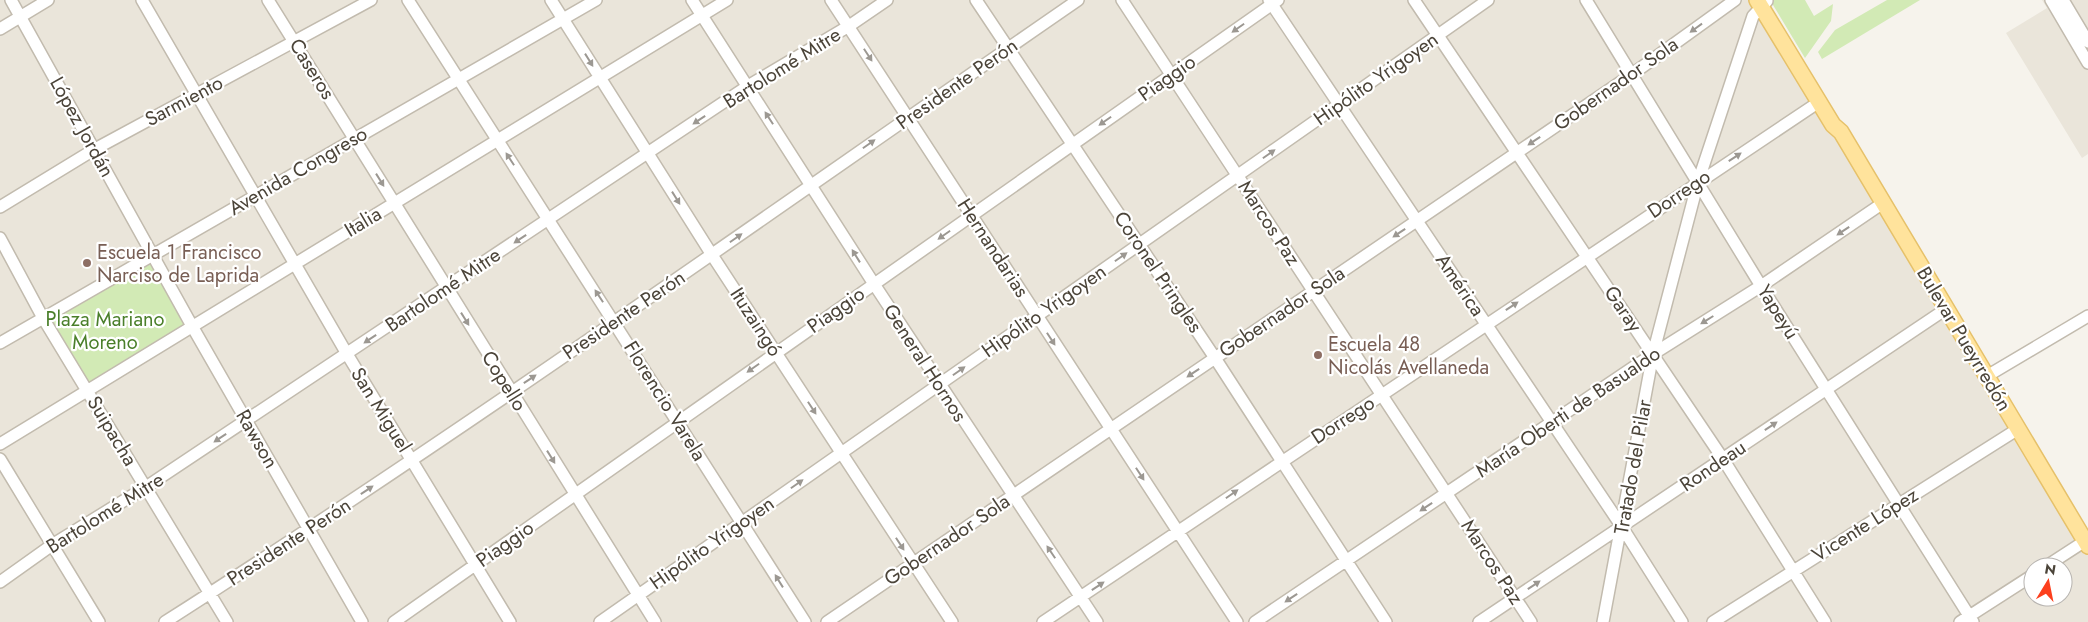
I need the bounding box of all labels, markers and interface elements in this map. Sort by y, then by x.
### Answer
street label: Bartolomé Mitre [718,20,846,116]
one-way arrow [1232,23,1245,33]
one-way arrow [1689,23,1703,33]
street label: Hipólito Yrigoyen [1308,25,1444,133]
street label: Gobernador Sola [1548,30,1684,138]
street label: Presidente Perón [890,31,1024,137]
street label: Caseros [282,33,342,105]
street label: Piaggio [1132,48,1202,108]
one-way arrow [863,49,872,62]
one-way arrow [585,54,594,67]
street label: Sarmiento [140,68,228,134]
street label: López Jordán [42,72,122,182]
one-way arrow [764,112,774,125]
one-way arrow [692,115,705,125]
one-way arrow [1099,116,1112,126]
street label: Avenida Congreso [223,119,373,223]
one-way arrow [1527,136,1540,146]
one-way arrow [862,139,876,149]
one-way arrow [1262,149,1275,159]
one-way arrow [1728,152,1741,162]
one-way arrow [506,153,515,166]
street label: Dorrego [1642,162,1716,226]
one-way arrow [376,174,385,187]
street label: Marcos Paz [1231,175,1307,271]
one-way arrow [671,191,681,204]
street label: Hernandarias [950,193,1036,303]
street label: Italia [339,200,387,244]
street label: Coronel Pringles [1107,205,1209,339]
one-way arrow [1836,226,1850,236]
one-way arrow [1393,228,1406,238]
one-way arrow [937,230,951,240]
one-way arrow [730,233,743,243]
one-way arrow [513,234,526,244]
place label: Escuela 1 Francisco Narciso de Laprida [97,238,262,290]
street label: Bartolomé Mitre [379,241,507,339]
street label: América [1428,248,1492,322]
one-way arrow [851,249,861,262]
one-way arrow [1114,252,1128,262]
marker: Escuela 1 Francisco Narciso de Laprida [81,257,93,269]
street label: Hipólito Yrigoyen [976,257,1112,365]
street label: Gobernador Sola [1213,259,1351,365]
street label: Bulevar Pueyrredón [1909,261,2019,417]
street label: Presidente Perón [557,263,691,367]
street label: Yapeyú [1750,279,1806,345]
street label: Piaggio [801,280,871,340]
street label: Garay [1597,280,1649,338]
street label: Ituzaingó [723,282,789,362]
one-way arrow [594,289,603,302]
street label: General Hornos [876,298,974,428]
one-way arrow [1506,301,1519,311]
park label: Plaza Mariano Moreno [46,305,165,357]
one-way arrow [461,312,470,325]
one-way arrow [1701,316,1714,325]
place label: Escuela 48 Nicolás Avellaneda [1328,330,1489,382]
one-way arrow [1046,332,1056,345]
one-way arrow [363,334,376,343]
street label: Florencio Varela [617,335,713,467]
street label: María Oberti de Basualdo [1470,339,1666,485]
street label: Copello [474,345,534,417]
marker: Escuela 48 Nicolás Avellaneda [1312,349,1324,361]
street label: San Miguel [343,362,419,458]
one-way arrow [746,363,760,373]
one-way arrow [952,365,965,376]
one-way arrow [1186,368,1199,378]
one-way arrow [523,374,537,384]
street label: Dorrego [1306,389,1381,451]
street label: Suipacha [80,390,144,472]
street label: Tratado del Pilar [1607,397,1659,537]
one-way arrow [807,401,817,414]
street label: Rawson [228,404,286,474]
one-way arrow [1764,422,1778,431]
one-way arrow [213,433,226,443]
street label: Rondeau [1674,433,1752,499]
one-way arrow [546,450,556,463]
street label: Bartolomé Mitre [41,465,169,561]
one-way arrow [1136,468,1145,481]
one-way arrow [790,479,804,489]
street label: Vicente López [1806,481,1924,569]
one-way arrow [360,485,374,495]
street label: Gobernador Sola [878,487,1016,593]
street label: Hipólito Yrigoyen [644,489,780,597]
one-way arrow [1226,489,1239,499]
street label: Presidente Perón [221,491,357,593]
one-way arrow [1419,502,1433,512]
street label: Piaggio [470,514,540,574]
street label: Marcos Paz [1454,514,1530,610]
one-way arrow [896,537,905,550]
one-way arrow [1046,546,1056,559]
north arrow [2023,557,2073,607]
text: N [2043,558,2057,580]
one-way arrow [775,574,784,587]
one-way arrow [1528,580,1541,590]
one-way arrow [1091,581,1105,591]
one-way arrow [1285,593,1298,603]

